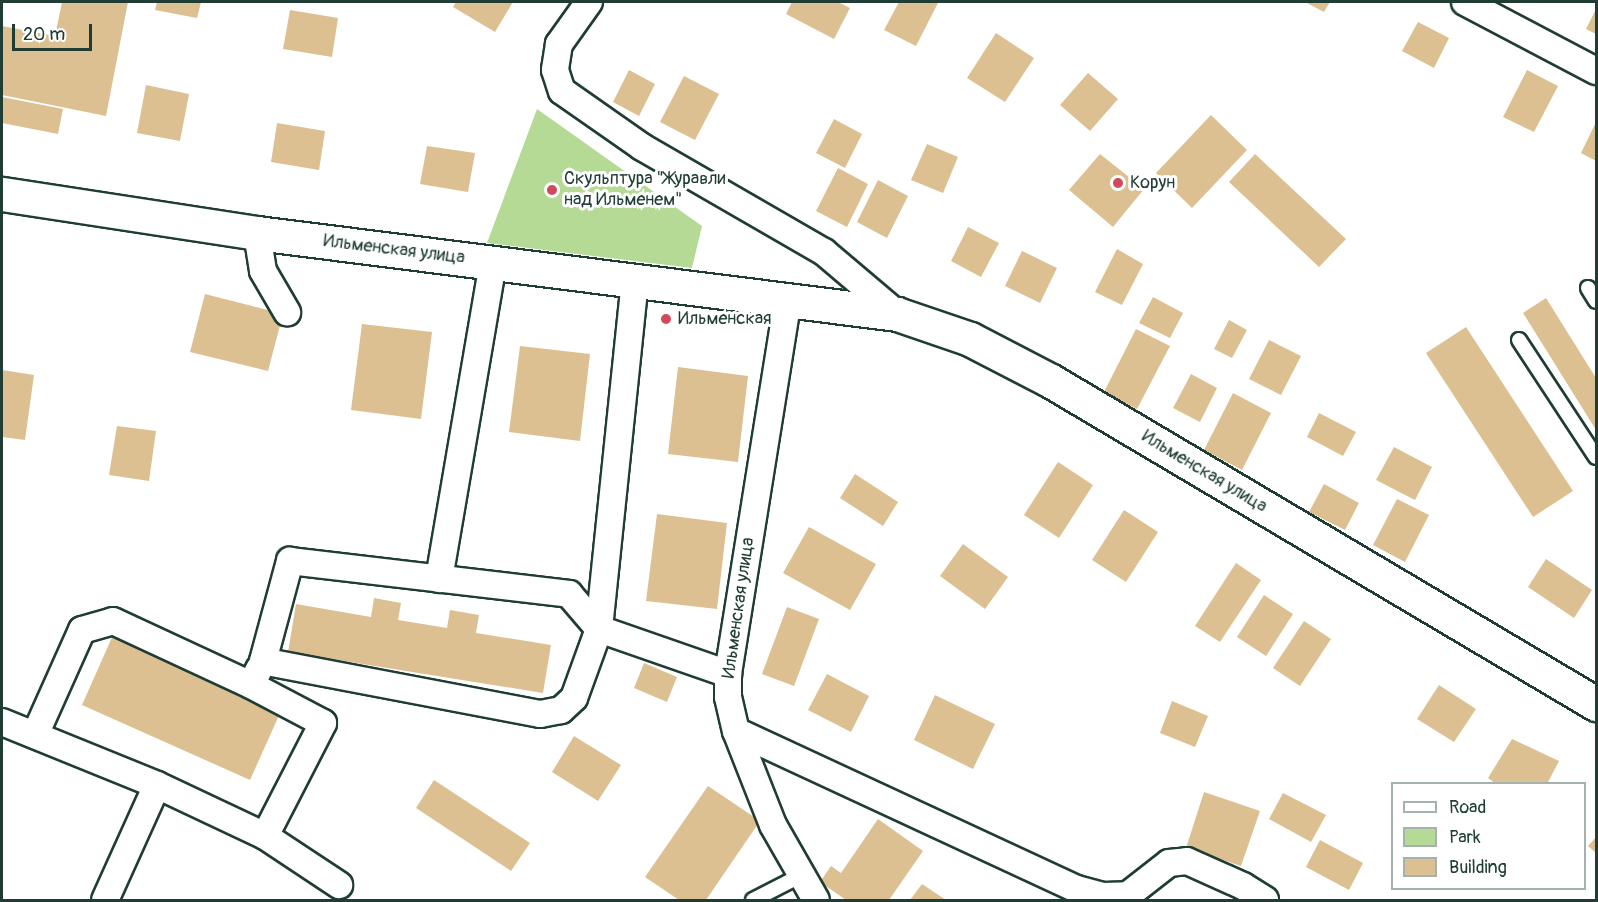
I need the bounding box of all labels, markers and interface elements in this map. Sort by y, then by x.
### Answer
scale bar [15,12,94,50]
text: 20 m [23,23,65,46]
place label: Скульптура "Журавли над Ильменем" [564,169,725,212]
place label: Корун [1130,172,1175,194]
marker: Корун [1111,176,1125,190]
marker: Скульптура "Журавли над Ильменем" [545,183,559,197]
street label: Ильменская улица [322,231,466,269]
place label: Ильменская [678,308,772,330]
marker: Ильменская [659,312,673,326]
street label: Ильменская улица [1137,426,1271,518]
street label: Ильменская улица [718,536,760,680]
legend [1391,782,1586,890]
text: Road [1449,796,1486,819]
text: Park [1449,826,1481,849]
text: Building [1449,856,1507,879]

